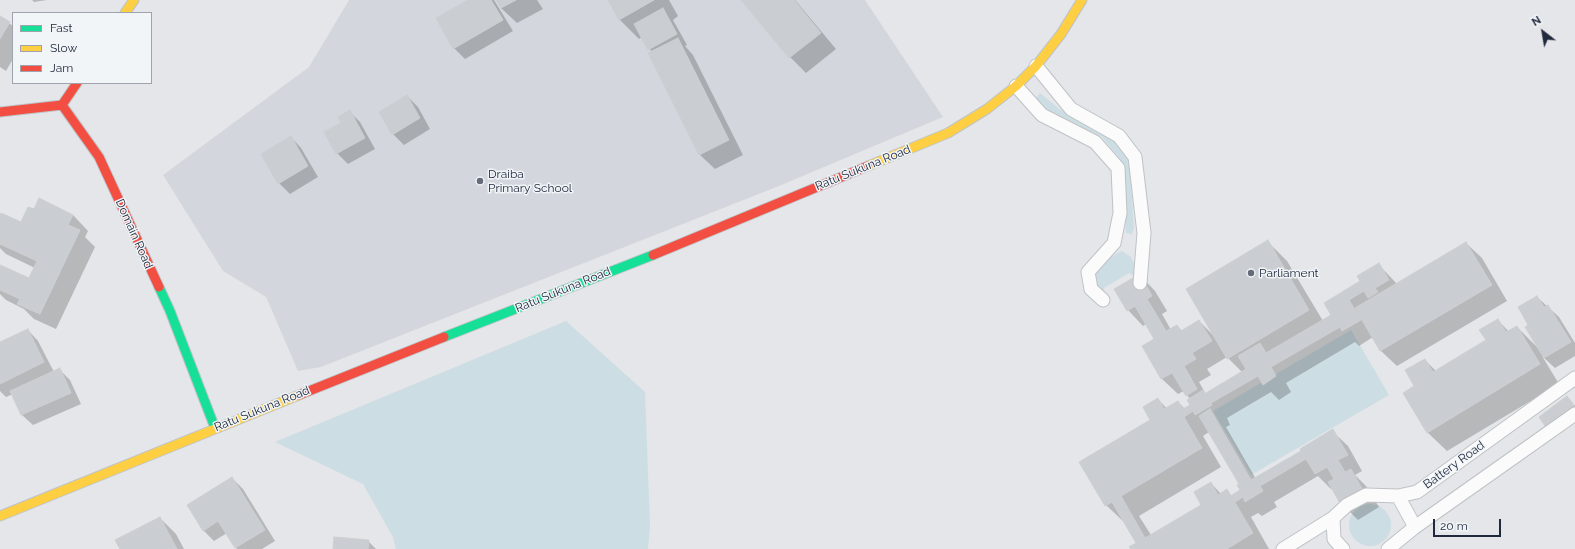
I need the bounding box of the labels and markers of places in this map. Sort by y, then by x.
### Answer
place label: Draiba Primary School [488,167,572,195]
marker: Draiba Primary School [475,176,485,186]
place label: Parliament [1259,266,1319,280]
marker: Parliament [1246,268,1256,278]

